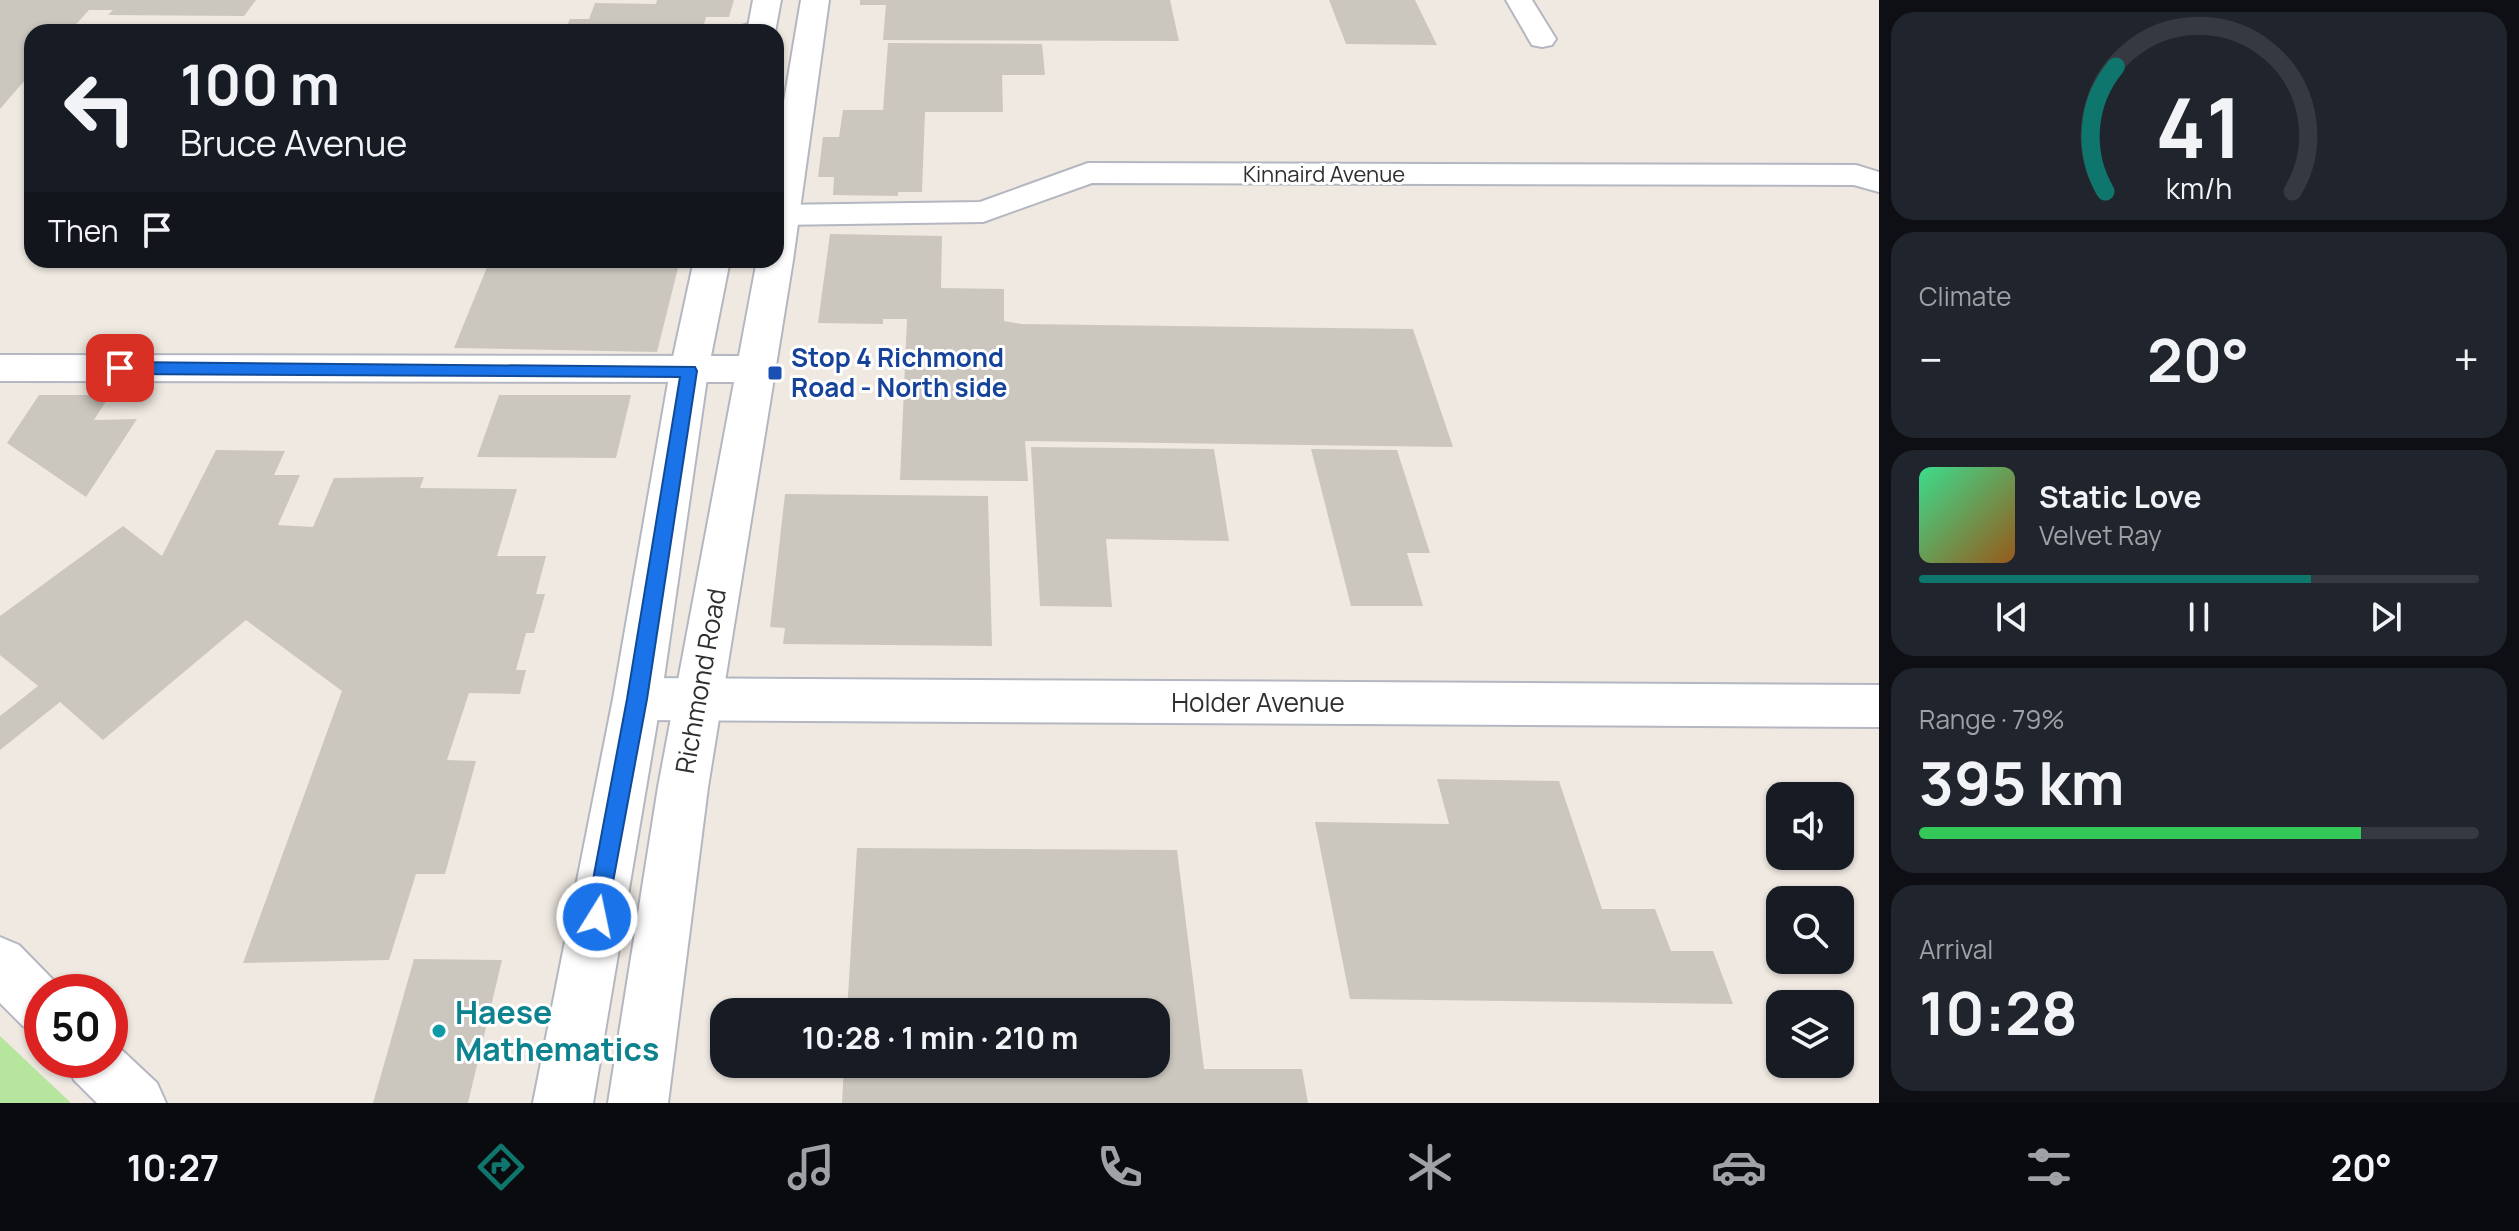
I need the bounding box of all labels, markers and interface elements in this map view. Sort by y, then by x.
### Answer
text: 100 m [180,45,340,122]
icon: left [48,56,152,160]
text: 41 [2155,69,2243,183]
text: Bruce Avenue [180,118,407,167]
street label: Kinnaird Avenue [1243,159,1405,189]
text: km/h [2166,169,2232,208]
icon: arrive [135,208,179,252]
text: Then [48,210,119,251]
text: Climate [1919,278,2011,314]
text: 20° [2147,318,2249,400]
text: − [1919,329,1943,389]
text: + [2454,329,2479,389]
pin [86,334,154,402]
place label: Stop 4 Richmond Road - North side [791,339,1007,405]
icon: arrive [98,346,142,390]
marker: Stop 4 Richmond Road - North side [766,364,784,382]
text: Static Love [2039,476,2202,517]
text: Velvet Ray [2039,517,2162,553]
street label: Richmond Road [666,586,734,776]
icon: previous [1990,595,2034,639]
icon: pause [2177,595,2221,639]
icon: next [2364,595,2408,639]
street label: Holder Avenue [1171,684,1345,720]
text: Range · 79% [1919,701,2065,737]
text: 395 km [1919,741,2125,823]
map controls [1766,782,1854,1078]
button: sound [1766,782,1854,870]
position arrow [555,875,639,959]
button: search [1766,886,1854,974]
text: Arrival [1919,931,1993,967]
text: 10:28 [1919,971,2078,1053]
speed limit sign: 50 [24,974,128,1078]
place label: Haese Mathematics [455,990,659,1071]
button: layers [1766,990,1854,1078]
text: 10:28 · 1 min · 210 m [802,1017,1078,1058]
marker: Haese Mathematics [430,1022,448,1040]
icon: directions [473,1139,529,1195]
icon: music [783,1139,839,1195]
icon: phone [1092,1139,1148,1195]
icon: climate [1402,1139,1458,1195]
icon: car [1711,1139,1767,1195]
icon: filters [2021,1139,2077,1195]
text: 10:27 [127,1143,219,1192]
text: 20° [2331,1143,2392,1192]

